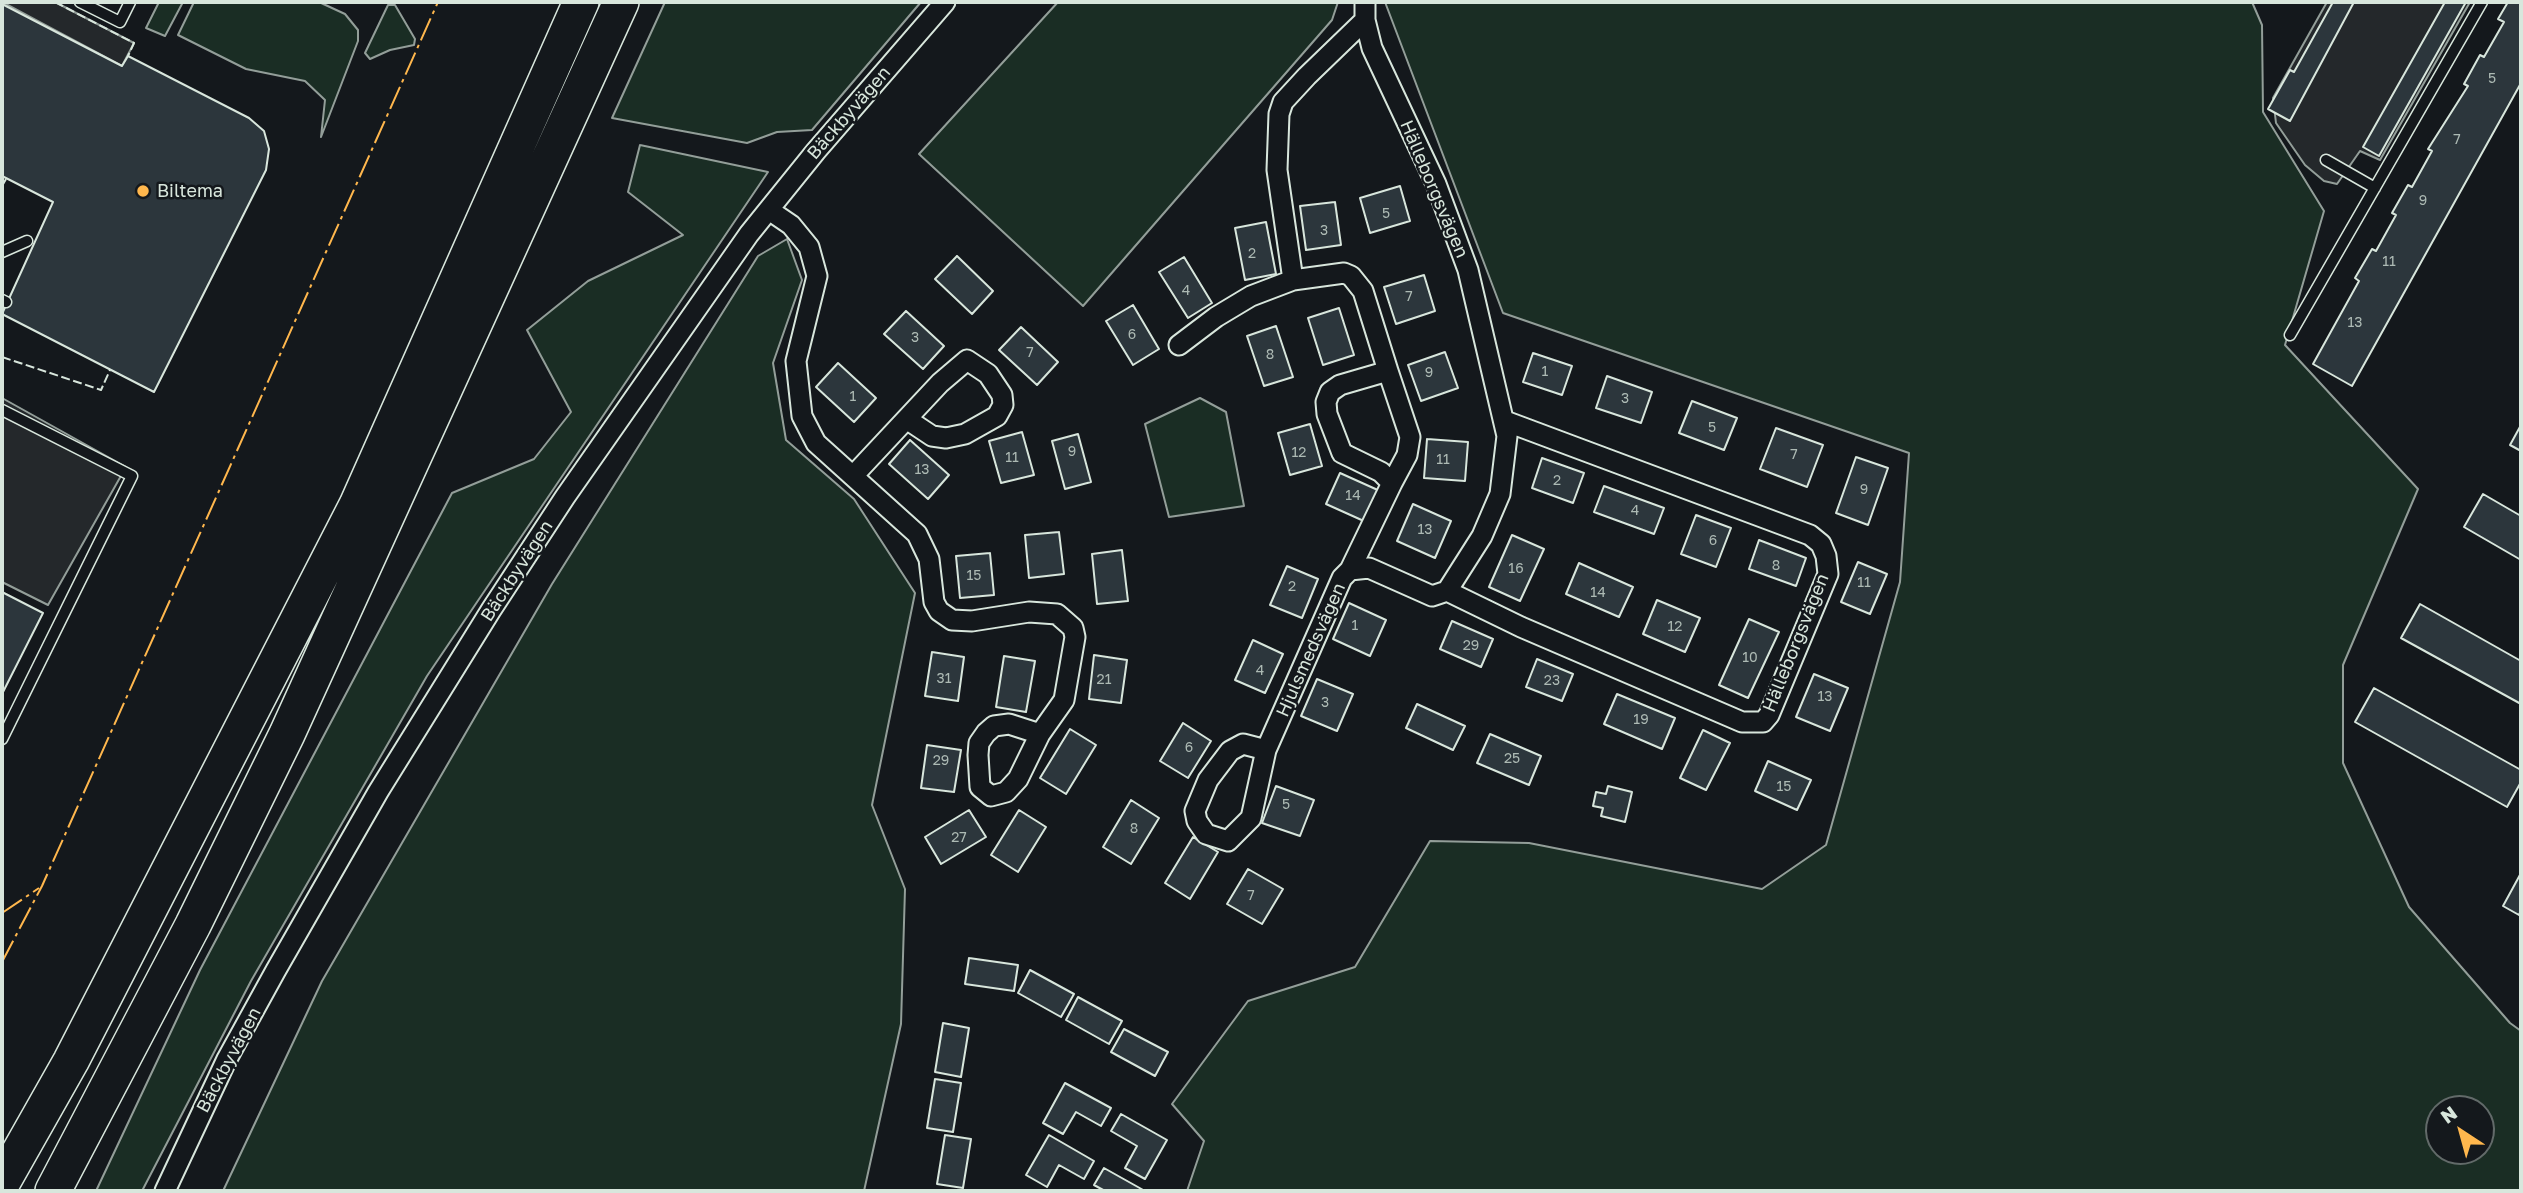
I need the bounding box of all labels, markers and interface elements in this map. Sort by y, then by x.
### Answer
street label: Bäckbyvägen [803,62,895,164]
house number: 5 [2488,71,2496,87]
street label: Hälleborgsvägen [1395,117,1473,261]
house number: 7 [2453,132,2461,148]
place label: Biltema [157,180,223,202]
marker: Biltema [135,183,151,199]
house number: 9 [2419,193,2427,209]
house number: 5 [1382,206,1390,222]
house number: 3 [1320,223,1328,239]
house number: 2 [1248,246,1256,262]
house number: 11 [2382,254,2396,270]
house number: 4 [1182,283,1190,299]
house number: 7 [1405,289,1413,305]
house number: 13 [2348,315,2362,331]
house number: 6 [1128,327,1136,343]
house number: 3 [911,330,919,346]
house number: 7 [1026,345,1034,361]
house number: 8 [1266,347,1274,363]
house number: 1 [1542,364,1548,380]
house number: 9 [1425,365,1433,381]
house number: 1 [850,389,856,405]
house number: 3 [1621,391,1629,407]
house number: 5 [1708,420,1716,436]
house number: 9 [1068,444,1076,460]
house number: 12 [1292,445,1306,461]
house number: 7 [1790,447,1798,463]
house number: 11 [1005,450,1019,466]
house number: 11 [1436,452,1450,468]
house number: 13 [915,462,929,478]
house number: 2 [1553,473,1561,489]
house number: 9 [1860,482,1868,498]
house number: 14 [1345,488,1361,504]
house number: 4 [1631,503,1639,519]
street label: Bäckbyvägen [476,516,558,626]
house number: 13 [1418,522,1432,538]
house number: 6 [1709,533,1717,549]
house number: 8 [1772,558,1780,574]
house number: 16 [1508,561,1524,577]
house number: 15 [967,568,981,584]
street label: Hälleborgsvägen [1758,571,1834,715]
house number: 11 [1857,575,1871,591]
house number: 2 [1288,579,1296,595]
street label: Hjulsmedsvägen [1272,580,1350,720]
house number: 14 [1590,585,1606,601]
house number: 1 [1352,618,1358,634]
house number: 12 [1668,619,1682,635]
house number: 29 [1463,638,1479,654]
house number: 10 [1742,650,1758,666]
house number: 4 [1256,663,1264,679]
house number: 31 [937,671,951,687]
house number: 21 [1097,672,1111,688]
house number: 23 [1544,673,1560,689]
house number: 13 [1818,689,1832,705]
house number: 3 [1321,695,1329,711]
house number: 19 [1633,712,1649,728]
house number: 6 [1185,740,1193,756]
house number: 25 [1504,751,1520,767]
house number: 29 [933,753,949,769]
house number: 15 [1777,779,1791,795]
house number: 5 [1282,797,1290,813]
house number: 8 [1130,821,1138,837]
house number: 27 [951,830,967,846]
house number: 7 [1247,888,1255,904]
street label: Bäckbyvägen [192,1004,266,1116]
north arrow [2425,1095,2495,1165]
text: N [2436,1101,2461,1128]

